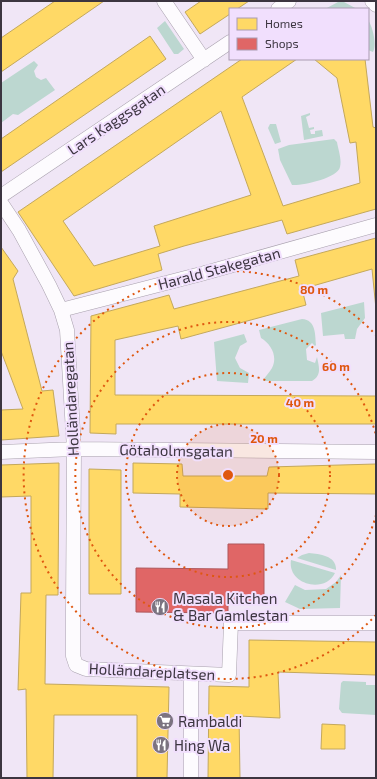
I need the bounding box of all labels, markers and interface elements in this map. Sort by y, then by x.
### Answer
legend [229,8,369,60]
text: Homes [265,16,303,30]
text: Shops [265,36,299,50]
street label: Lars Kaggsgatan [64,80,168,158]
street label: Harald Stakegatan [156,243,282,293]
text: 80 m [300,282,328,296]
street label: Holländaregatan [58,341,82,457]
text: 60 m [322,359,350,373]
text: 40 m [286,395,314,409]
text: 20 m [250,431,278,445]
street label: Götaholmsgatan [119,440,233,460]
centre of rings [221,468,235,482]
place label: Masala Kitchen & Bar Gamlestan [173,589,288,624]
restaurant icon: Masala Kitchen & Bar Gamlestan [150,597,170,617]
street label: Holländareplatsen [88,659,216,683]
supermarket icon: Rambaldi [155,711,175,731]
place label: Rambaldi [178,712,242,730]
restaurant icon: Hing Wa [151,735,171,755]
place label: Hing Wa [174,736,230,754]

